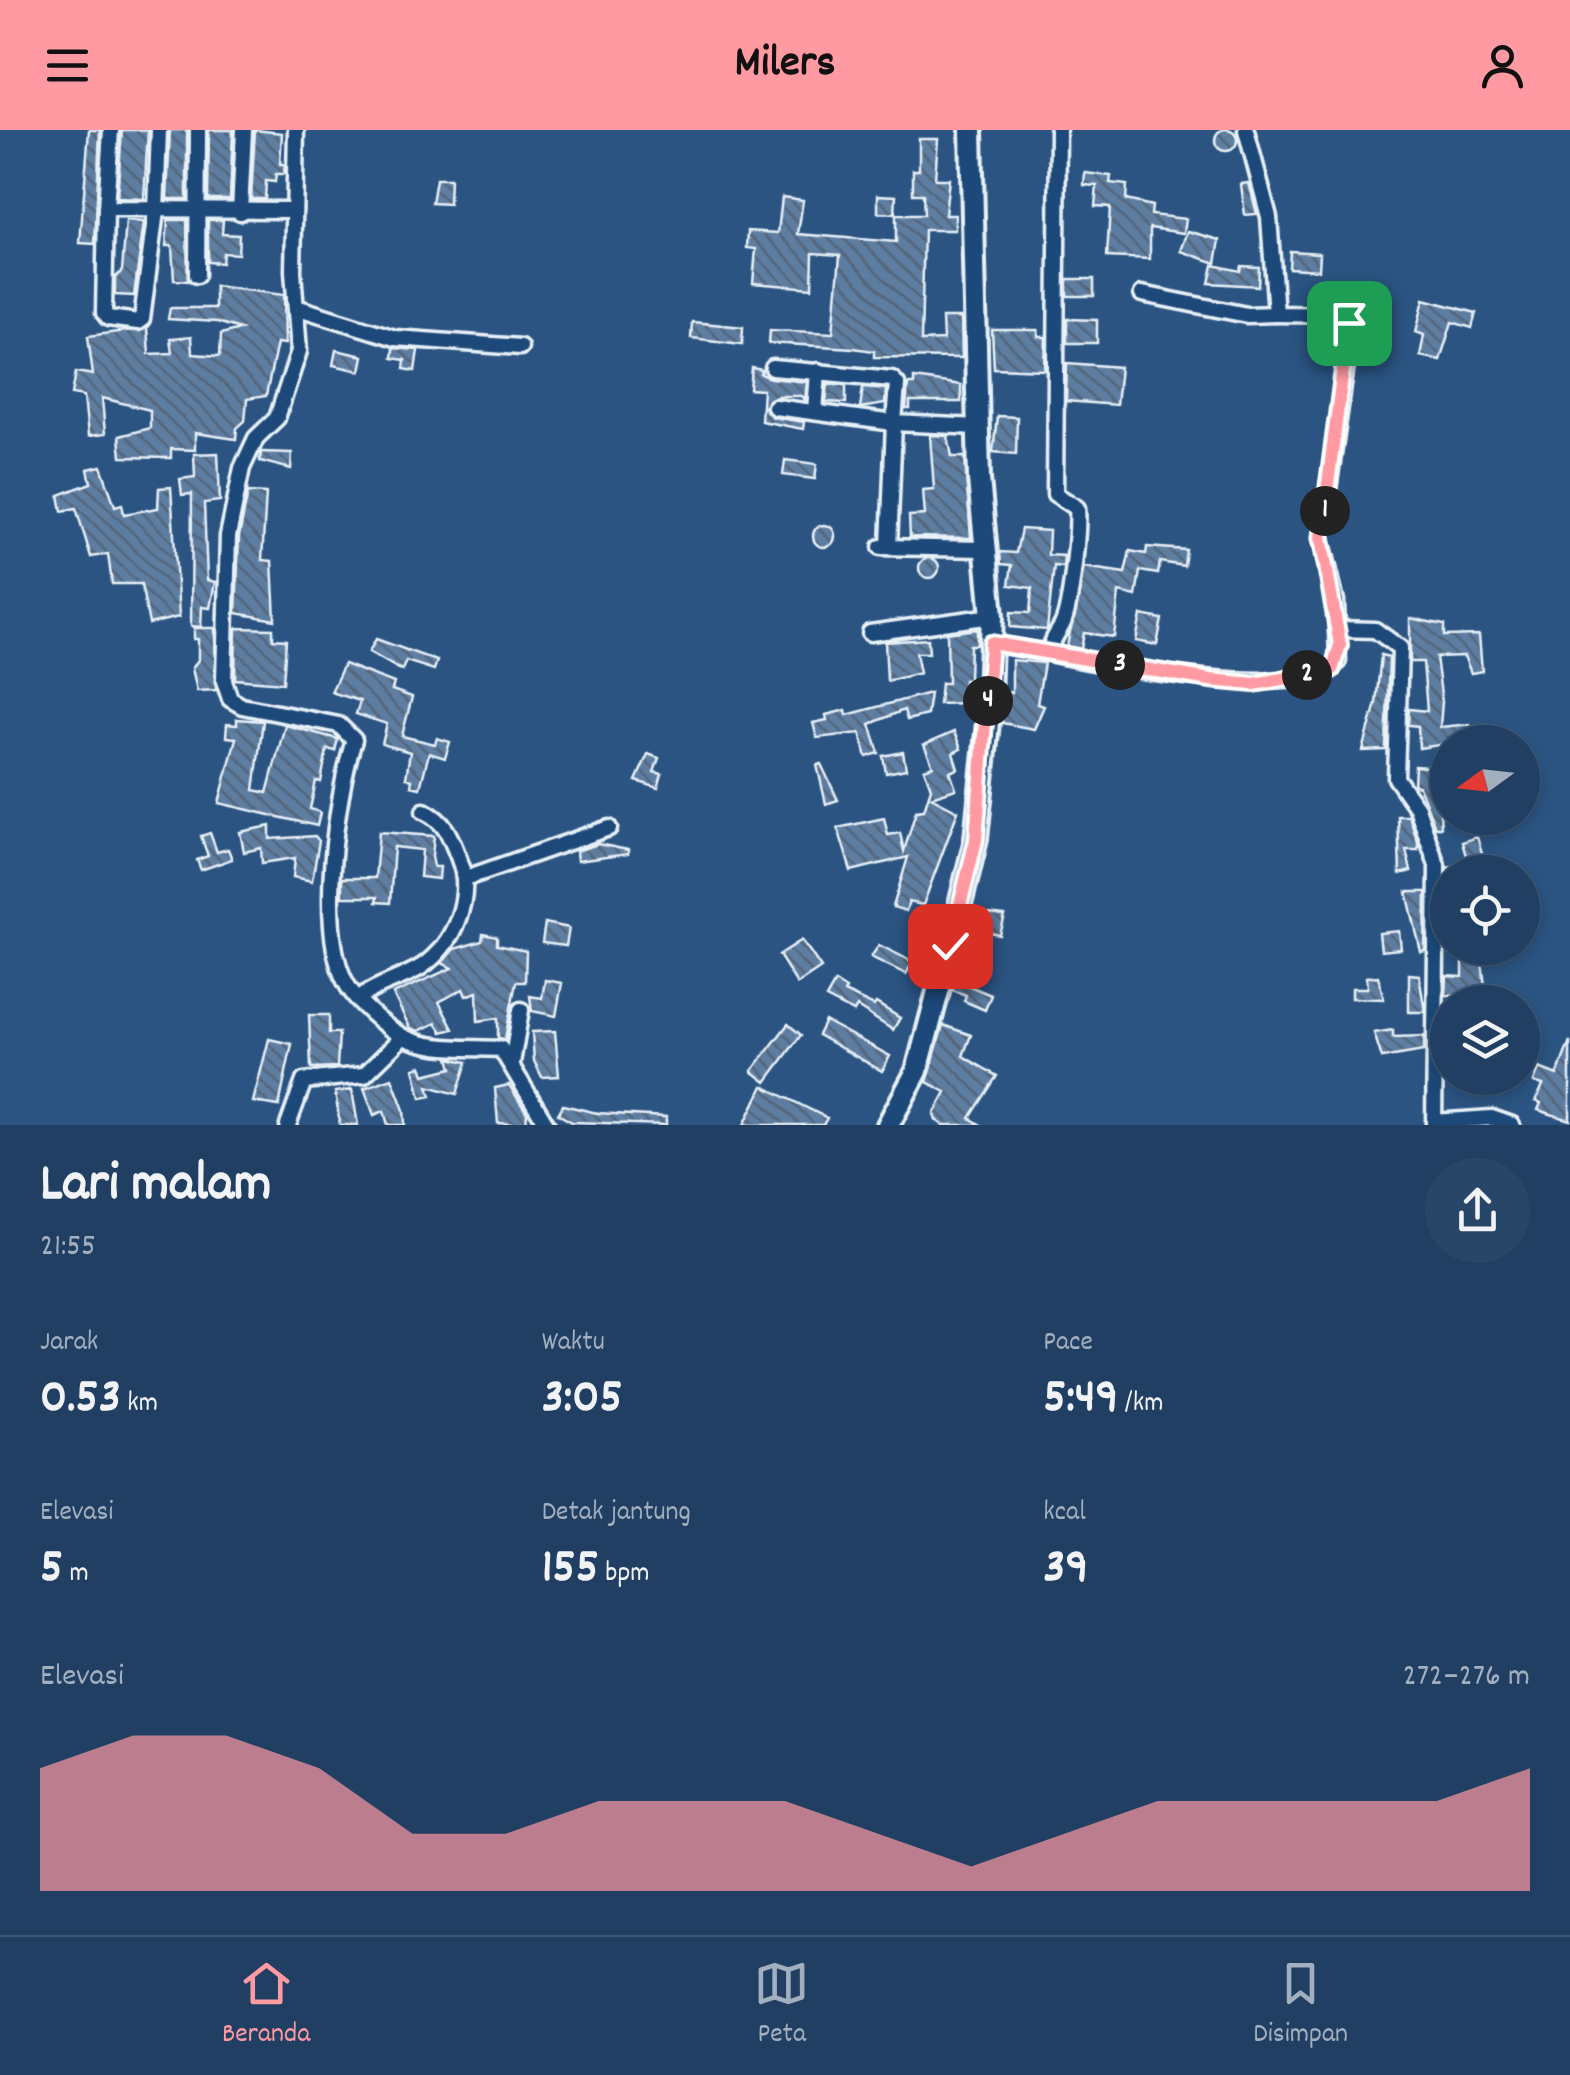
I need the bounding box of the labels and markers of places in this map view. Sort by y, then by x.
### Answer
pin [1307,281,1392,366]
pin: 1 [1300,486,1350,536]
pin: 3 [1095,640,1145,690]
pin: 2 [1282,650,1332,700]
pin: 4 [963,676,1013,726]
pin [908,904,993,989]

